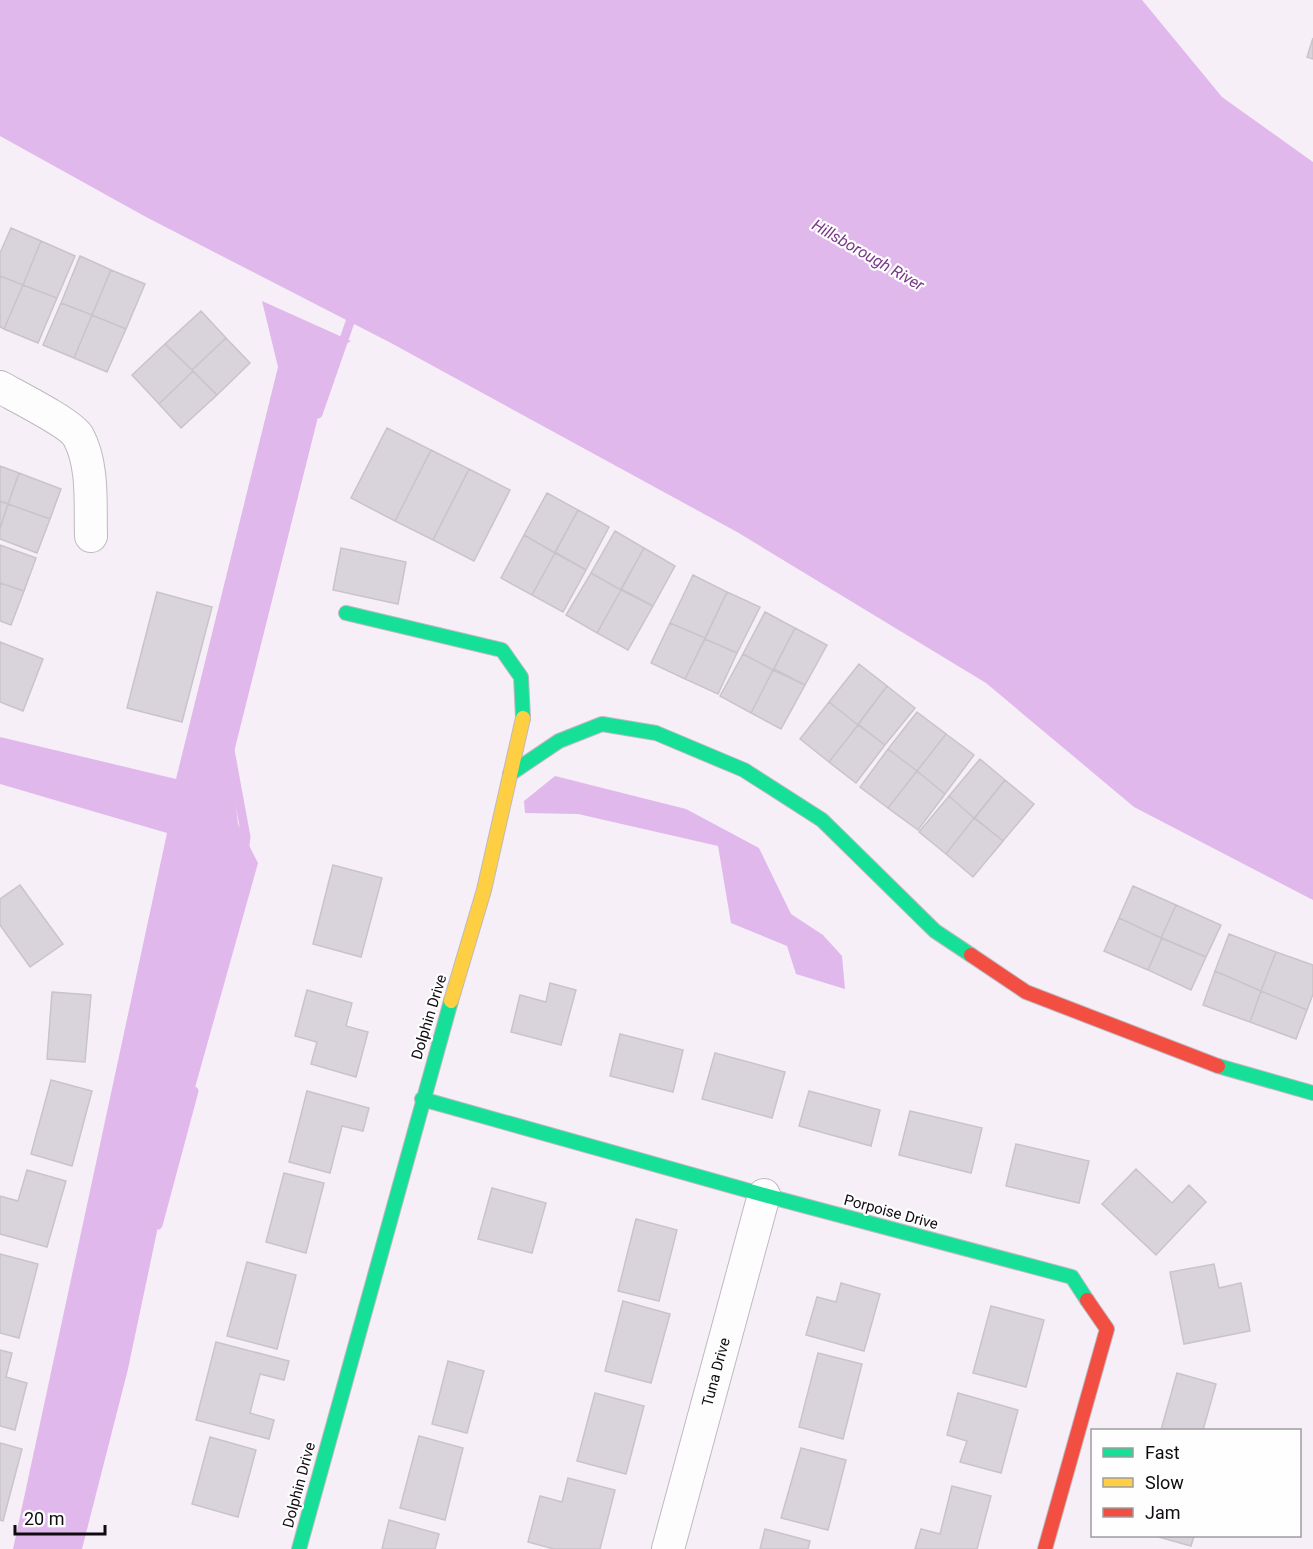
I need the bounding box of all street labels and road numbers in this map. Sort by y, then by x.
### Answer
street label: Dolphin Drive [408,972,450,1062]
street label: Porpoise Drive [842,1191,940,1233]
street label: Tuna Drive [698,1336,734,1408]
street label: Dolphin Drive [279,1440,319,1530]

